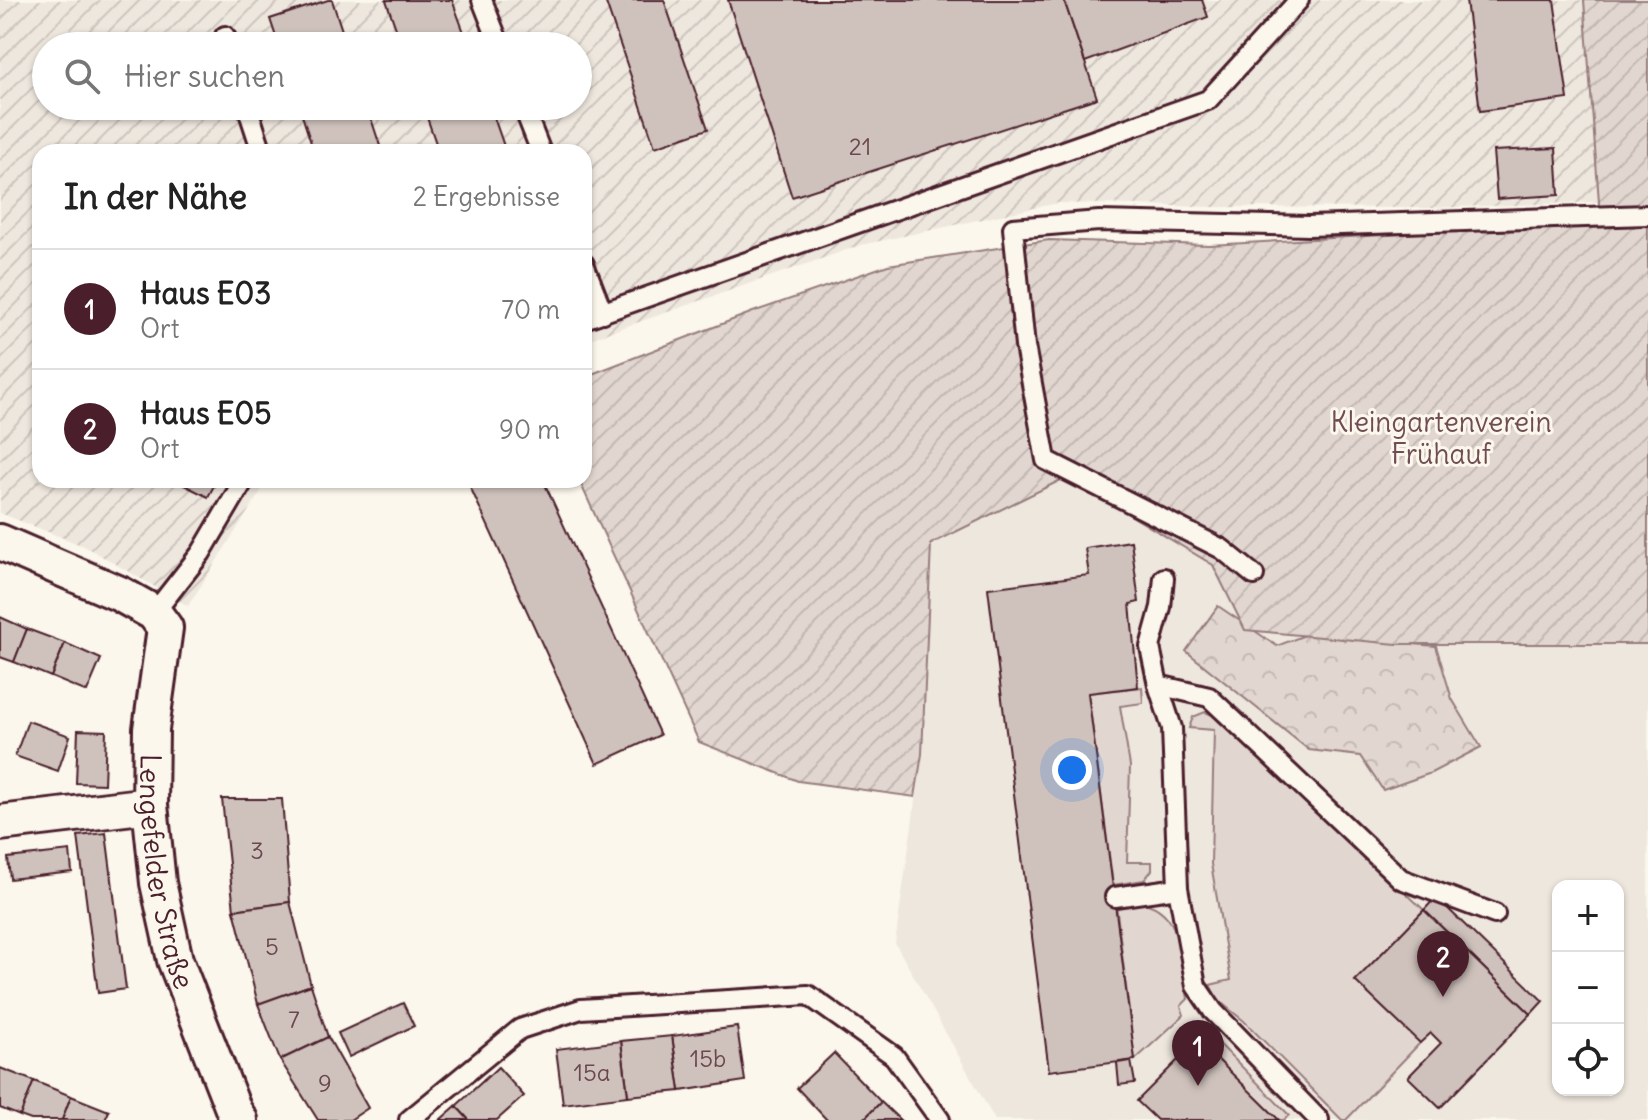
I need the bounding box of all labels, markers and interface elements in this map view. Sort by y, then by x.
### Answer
search box [32,32,592,120]
icon: search [60,54,104,98]
text: Hier suchen [124,57,285,95]
house number: 21 [849,131,871,161]
text: In der Nähe [64,175,247,218]
text: 2 Ergebnisse [413,180,560,213]
text: Haus E03 [140,274,271,312]
text: 1 [85,293,95,326]
text: 70 m [501,293,560,326]
text: Ort [140,312,180,345]
text: Haus E05 [140,394,271,432]
park label: Kleingartenverein Frühauf [1330,404,1552,472]
text: 2 [83,413,97,446]
text: 90 m [499,413,560,446]
text: Ort [140,432,180,465]
your location [1052,750,1092,790]
street label: Lengefelder Straße [132,754,202,994]
house number: 3 [250,835,264,865]
map controls [1552,880,1624,1096]
button: + [1552,880,1624,952]
house number: 5 [265,931,279,961]
pin: 2 [1417,931,1469,997]
button: − [1552,952,1624,1024]
house number: 7 [288,1004,300,1034]
pin: 1 [1172,1020,1224,1086]
button: locate [1552,1024,1624,1096]
house number: 15b [690,1043,726,1073]
house number: 15a [573,1057,611,1087]
house number: 9 [318,1068,332,1098]

